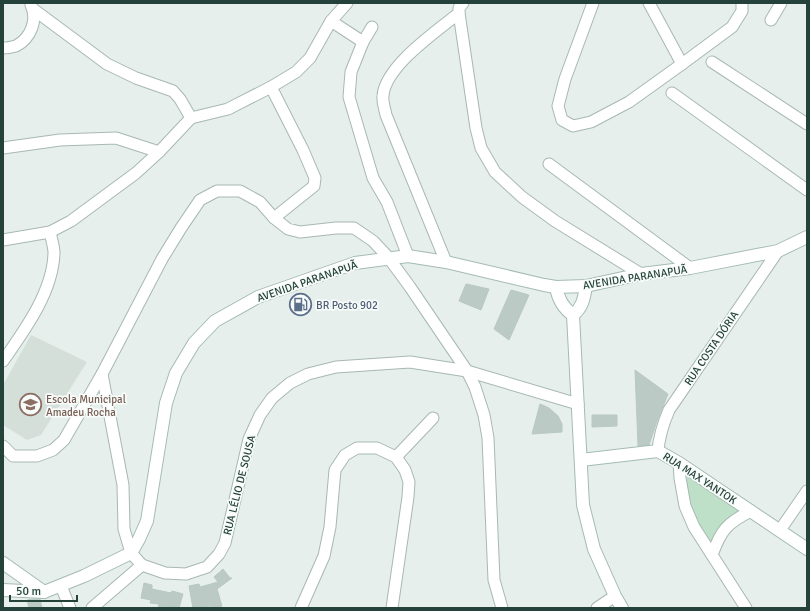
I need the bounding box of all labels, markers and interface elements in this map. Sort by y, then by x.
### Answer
street label: AVENIDA PARANAPUÃ [255,258,359,305]
street label: AVENIDA PARANAPUÃ [582,263,688,292]
fuel station icon: BR Posto 902 [288,292,314,318]
place label: BR Posto 902 [316,299,378,312]
street label: RUA COSTA DÓRIA [681,308,741,388]
school or university icon: Escola Municipal Amadeu Rocha [18,392,44,418]
place label: Escola Municipal Amadeu Rocha [46,393,126,419]
street label: RUA LÉLIO DE SOUSA [220,433,258,536]
street label: RUA MAX YANTOK [660,450,739,507]
scale bar [10,577,77,603]
text: 50 m [16,584,41,599]

